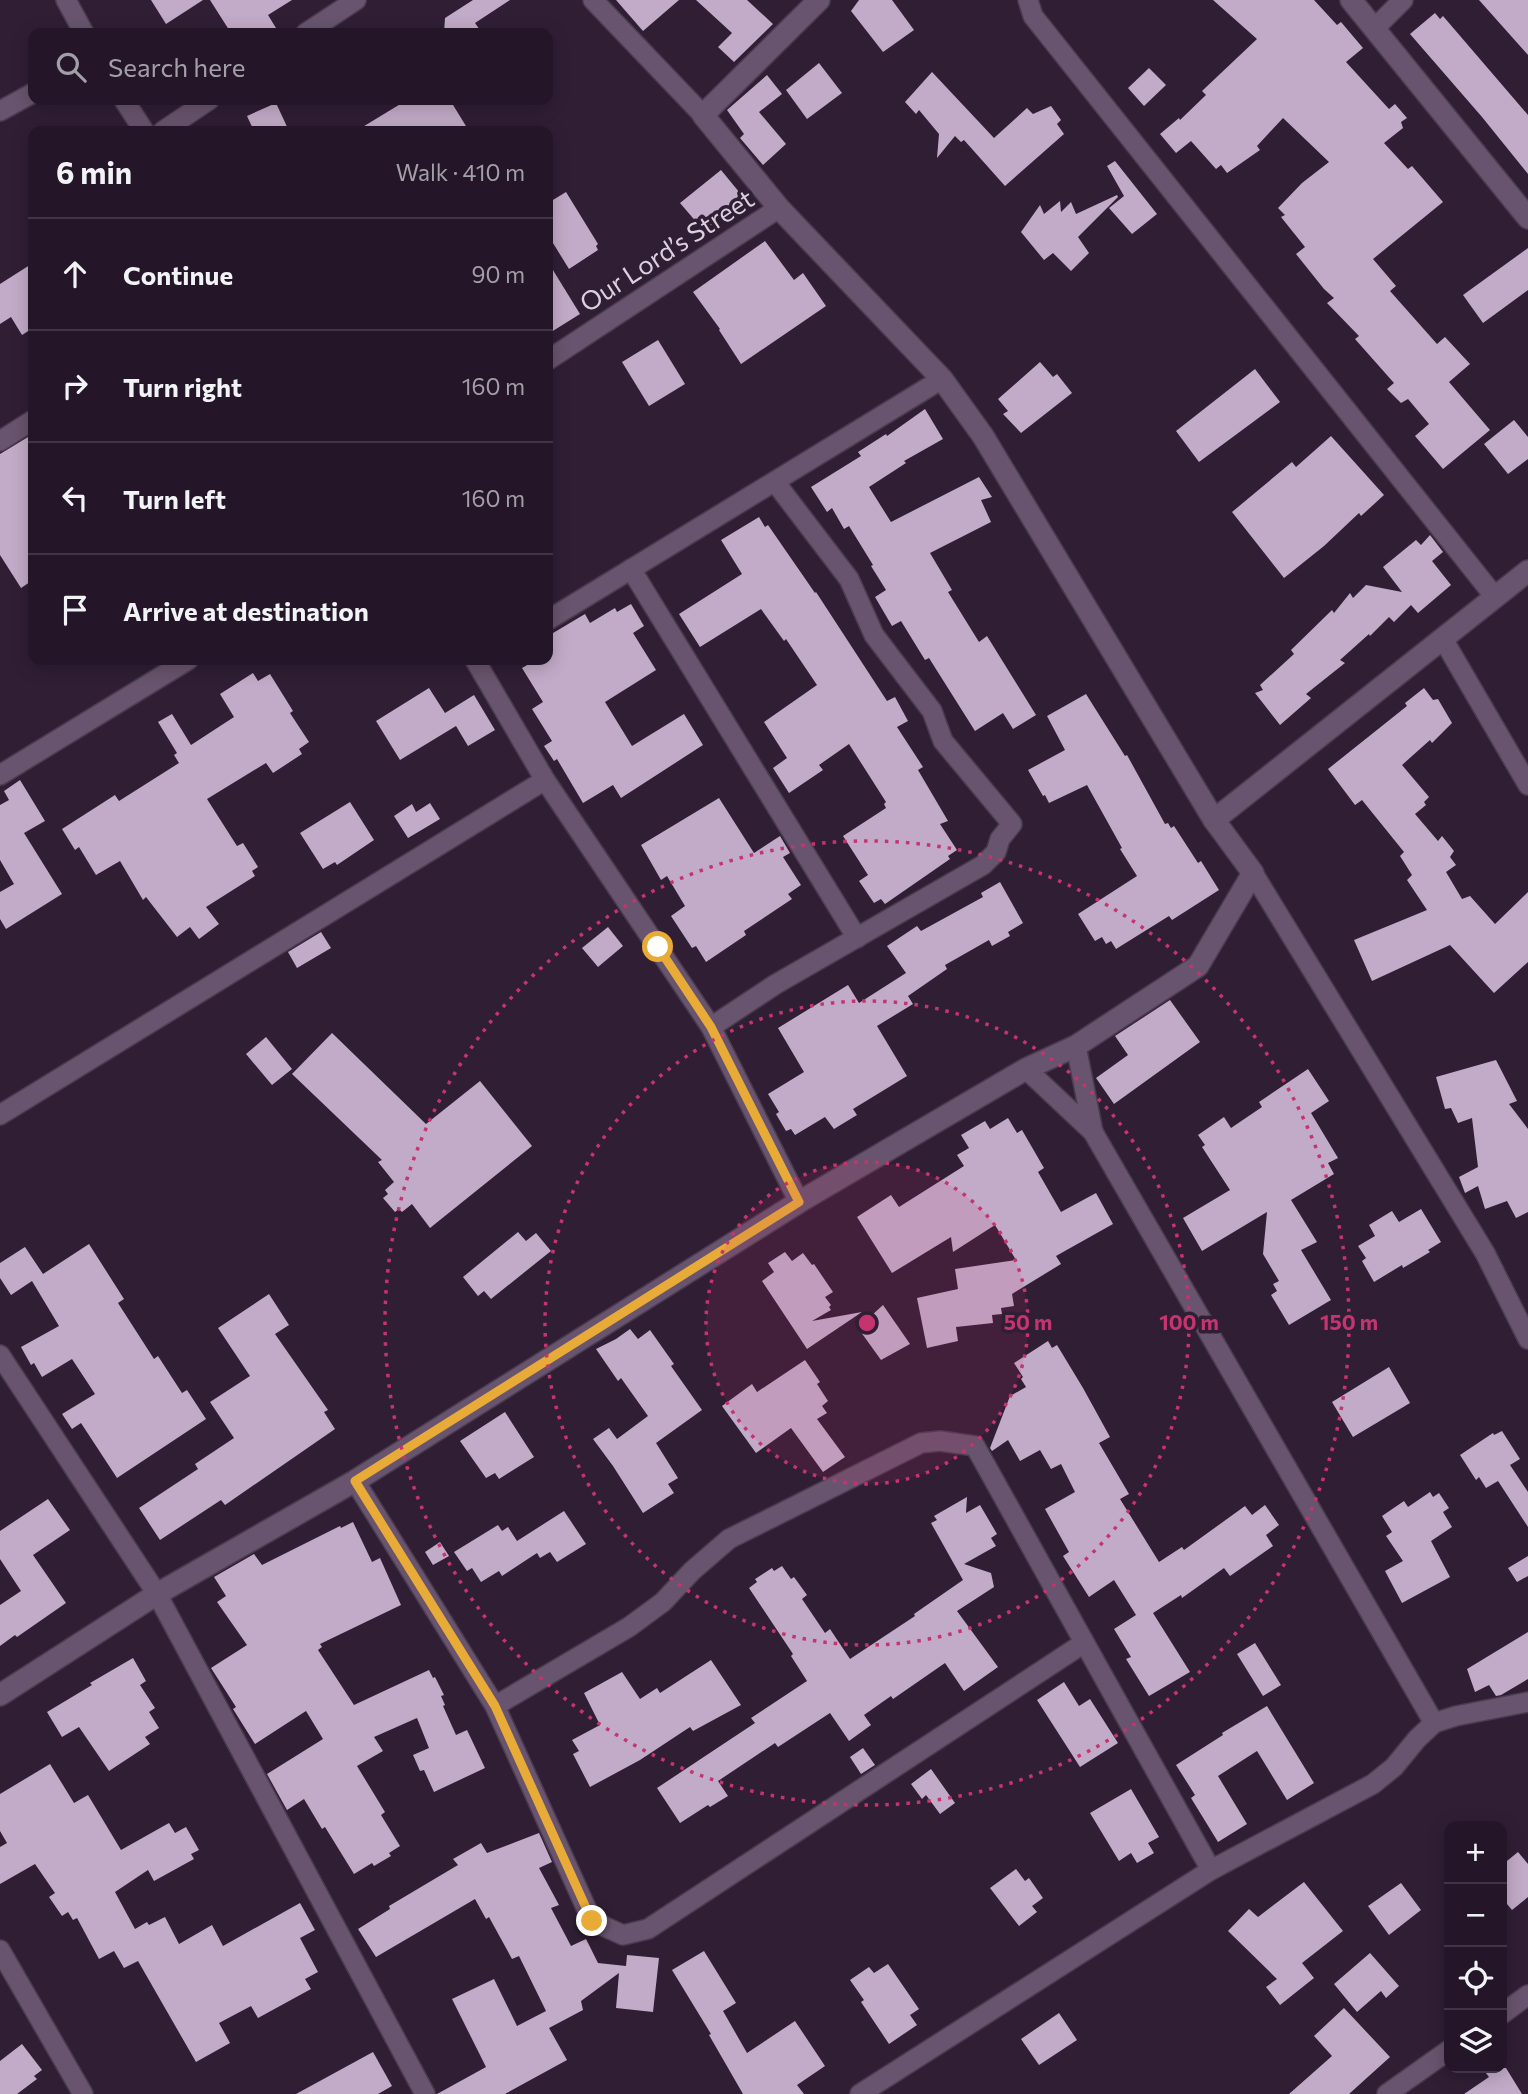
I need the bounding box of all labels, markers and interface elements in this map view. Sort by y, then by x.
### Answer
search box [28,28,553,105]
icon: search [52,48,90,86]
text: Search here [108,51,246,82]
text: 6 min [56,153,132,190]
text: Walk · 410 m [396,158,525,186]
street label: Our Lord’s Street [573,182,759,318]
icon: ahead [56,255,94,293]
text: Continue [123,259,233,290]
text: 90 m [472,260,525,288]
icon: right [56,367,94,405]
text: Turn right [123,371,242,402]
text: 160 m [462,372,525,400]
icon: left [56,479,94,517]
text: Turn left [123,483,226,514]
text: 160 m [462,484,525,512]
icon: arrive [56,591,94,629]
text: Arrive at destination [123,595,369,626]
route start [642,931,673,962]
text: 50 m [1004,1309,1052,1334]
text: 100 m [1159,1309,1219,1334]
text: 150 m [1320,1309,1378,1334]
centre of rings [855,1311,879,1335]
map controls [1444,1821,1507,2073]
button: + [1444,1821,1507,1884]
button: − [1444,1884,1507,1947]
route end [576,1905,607,1936]
button: locate [1444,1947,1507,2010]
button: layers [1444,2010,1507,2073]

